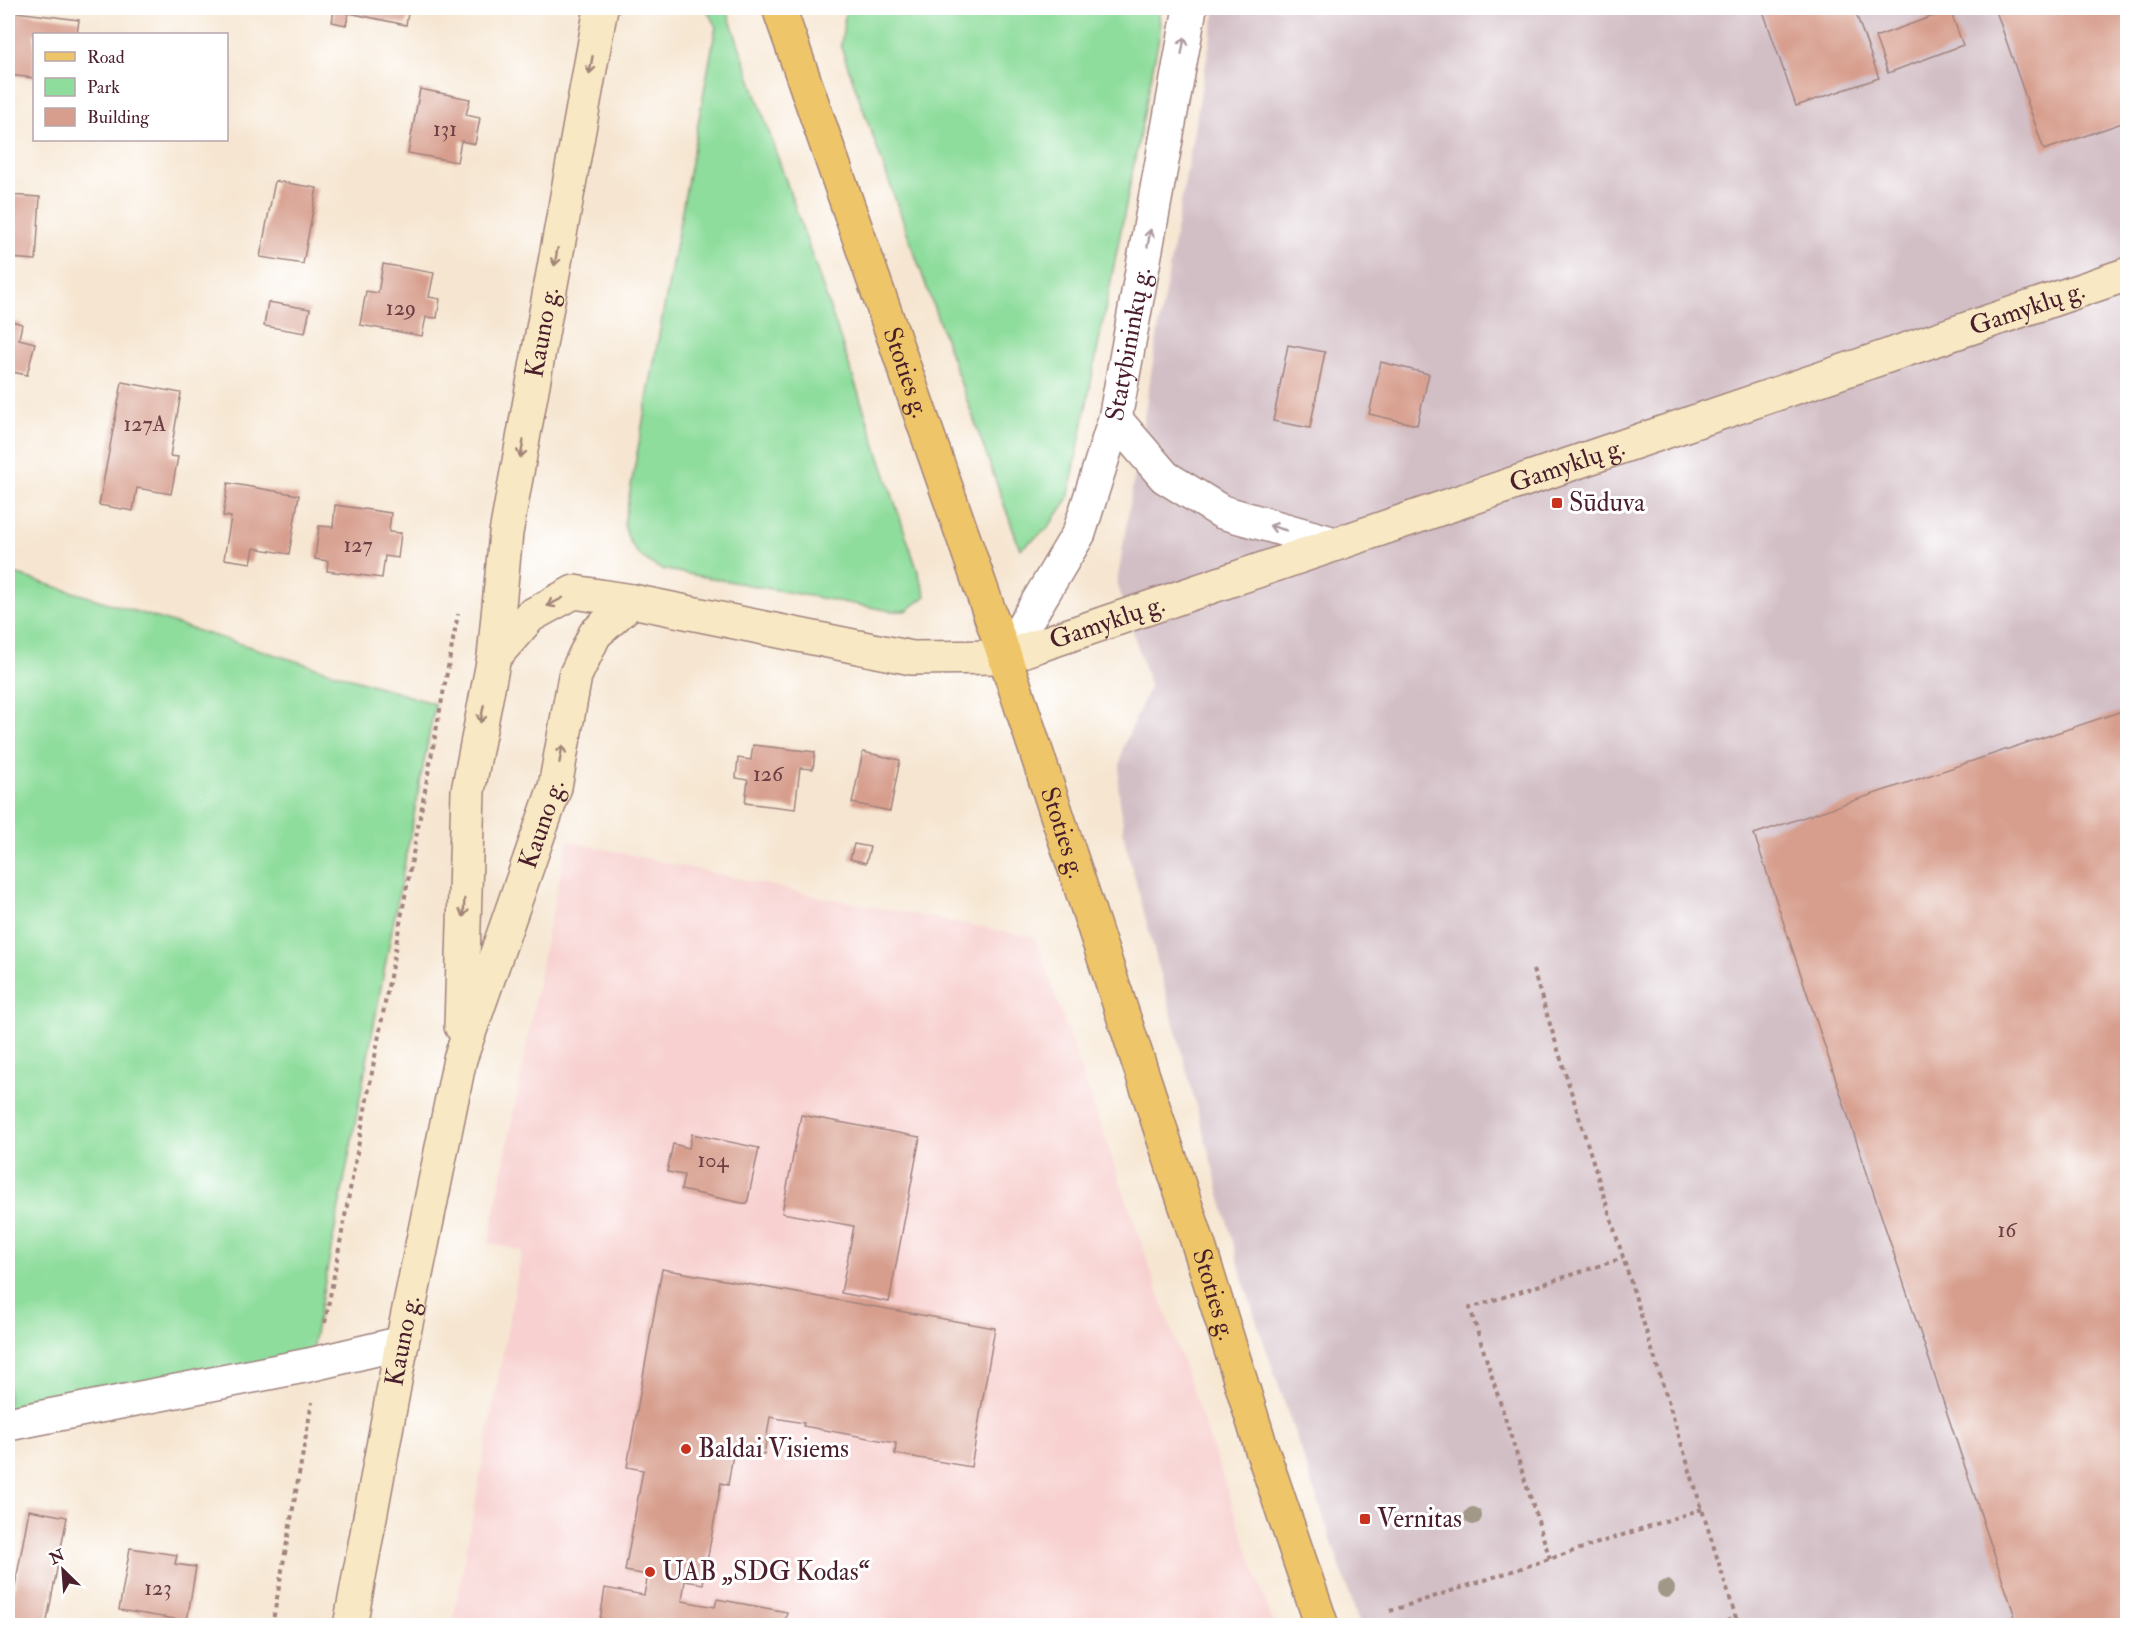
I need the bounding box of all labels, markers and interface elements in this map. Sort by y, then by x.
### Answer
legend [33,33,228,141]
one-way arrow [1178,36,1189,56]
text: Road [87,46,125,69]
one-way arrow [585,55,596,74]
text: Park [87,76,120,99]
text: Building [87,106,150,129]
house number: 131 [433,115,457,143]
one-way arrow [1144,228,1155,248]
one-way arrow [550,247,561,266]
street label: Statybininkų g. [1099,265,1158,424]
street label: Gamyklų g. [1965,274,2089,343]
street label: Kauno g. [518,285,566,380]
house number: 129 [386,294,416,322]
street label: Stoties g. [875,323,936,422]
house number: 127A [123,410,167,438]
street label: Gamyklų g. [1505,431,1629,500]
one-way arrow [516,439,527,458]
place label: Sūduva [1569,487,1645,519]
marker: Sūduva [1550,496,1564,510]
one-way arrow [1269,522,1288,533]
house number: 127 [343,531,373,559]
street label: Gamyklų g. [1045,588,1169,657]
one-way arrow [547,597,565,608]
one-way arrow [477,704,488,724]
one-way arrow [556,744,567,764]
house number: 126 [753,760,785,788]
street label: Kauno g. [512,778,572,873]
street label: Stoties g. [1033,783,1093,882]
one-way arrow [459,897,470,917]
house number: 104 [698,1146,730,1174]
house number: 16 [1998,1216,2018,1244]
street label: Stoties g. [1185,1245,1243,1344]
street label: Kauno g. [378,1293,427,1389]
place label: Baldai Visiems [698,1433,849,1465]
marker: Baldai Visiems [679,1442,693,1456]
place label: Vernitas [1377,1503,1462,1535]
marker: Vernitas [1358,1512,1372,1526]
north arrow [33,1540,93,1600]
text: N [45,1545,68,1570]
place label: UAB „SDG Kodas“ [662,1556,870,1588]
marker: UAB „SDG Kodas“ [643,1565,657,1579]
house number: 123 [144,1574,172,1602]

